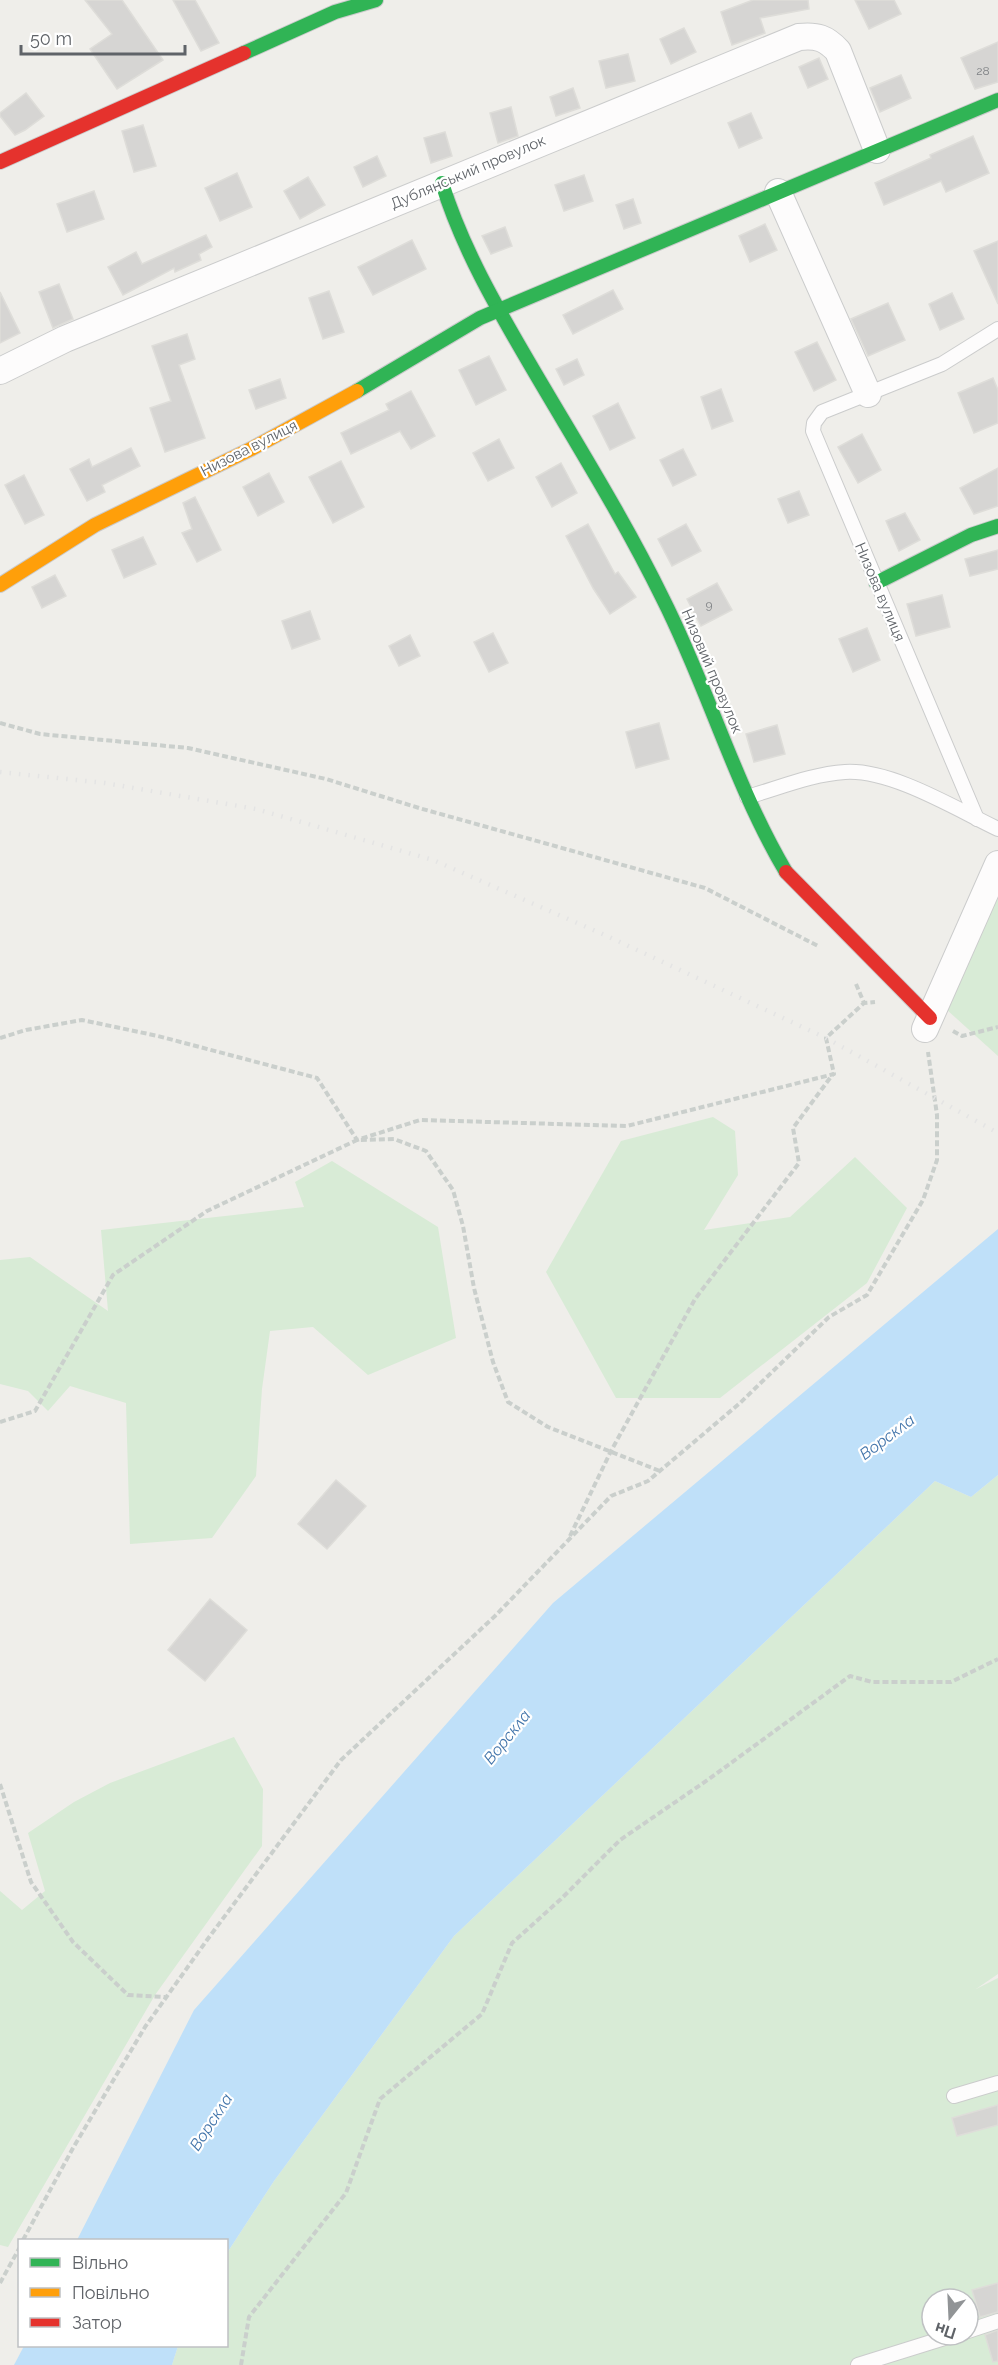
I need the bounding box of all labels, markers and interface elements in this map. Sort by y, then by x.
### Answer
scale bar [21,18,184,56]
text: 50 m [30,28,72,49]
house number: 28 [976,64,990,78]
street label: Дублянський провулок [388,131,548,213]
street label: Низова вулиця [198,416,300,480]
street label: Низова вулиця [851,540,909,644]
house number: 9 [705,598,713,612]
street label: Низовий провулок [678,606,746,736]
water label: Ворскла [856,1410,919,1464]
water label: Ворскла [480,1706,535,1768]
water label: Ворскла [186,2090,237,2154]
legend [18,2239,228,2347]
text: Вільно [72,2252,128,2273]
text: Повільно [72,2282,150,2303]
north arrow [920,2287,980,2347]
text: Затор [72,2312,122,2333]
text: Пн [932,2318,959,2343]

